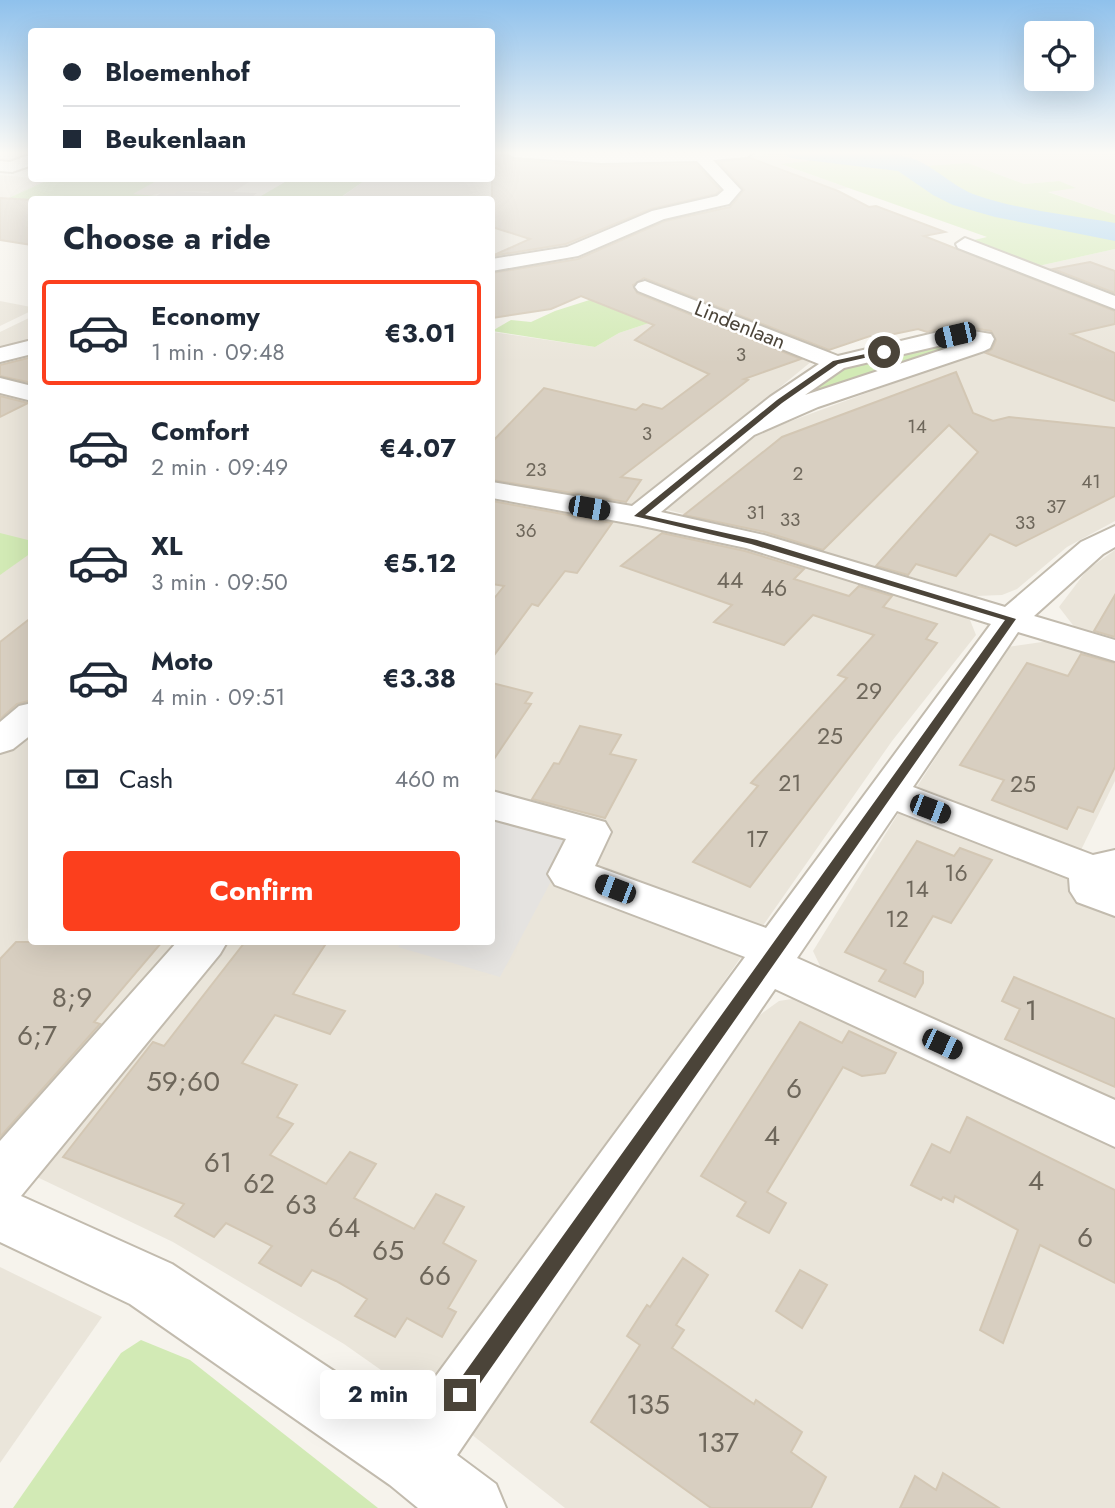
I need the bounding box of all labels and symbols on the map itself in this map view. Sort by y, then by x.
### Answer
street label: Lindenlaan [690,293,790,357]
car [933,320,978,350]
route start [868,336,900,368]
house number: 3 [736,341,746,368]
house number: 14 [907,413,927,440]
house number: 3 [642,420,652,447]
house number: 23 [525,456,547,483]
house number: 2 [793,460,803,487]
house number: 41 [1081,468,1101,495]
house number: 37 [1046,493,1066,520]
car [567,494,612,522]
house number: 31 [747,499,765,526]
house number: 33 [780,506,800,533]
house number: 33 [1015,509,1035,536]
house number: 36 [515,517,537,544]
house number: 44 [717,563,743,597]
house number: 46 [761,571,787,605]
house number: 29 [856,674,882,708]
house number: 25 [817,719,843,753]
house number: 21 [778,766,802,800]
house number: 25 [1010,767,1036,801]
car [907,792,954,826]
house number: 17 [746,822,768,856]
house number: 16 [944,856,968,890]
car [592,872,639,906]
house number: 14 [905,872,929,906]
house number: 12 [885,902,909,936]
house number: 8;9 [52,977,92,1018]
house number: 1 [1025,990,1037,1031]
house number: 6;7 [17,1015,57,1056]
car [919,1026,966,1062]
house number: 59;60 [146,1061,220,1102]
house number: 6 [786,1068,802,1109]
house number: 4 [764,1115,780,1156]
house number: 61 [204,1142,232,1183]
house number: 4 [1028,1160,1044,1201]
house number: 62 [243,1163,275,1204]
house number: 63 [285,1184,317,1225]
house number: 64 [328,1207,360,1248]
house number: 6 [1077,1217,1093,1258]
house number: 65 [372,1230,404,1271]
house number: 66 [419,1255,451,1296]
callout: 2 min [320,1370,435,1420]
route end [444,1379,476,1411]
house number: 135 [626,1384,670,1425]
house number: 137 [697,1422,739,1463]

